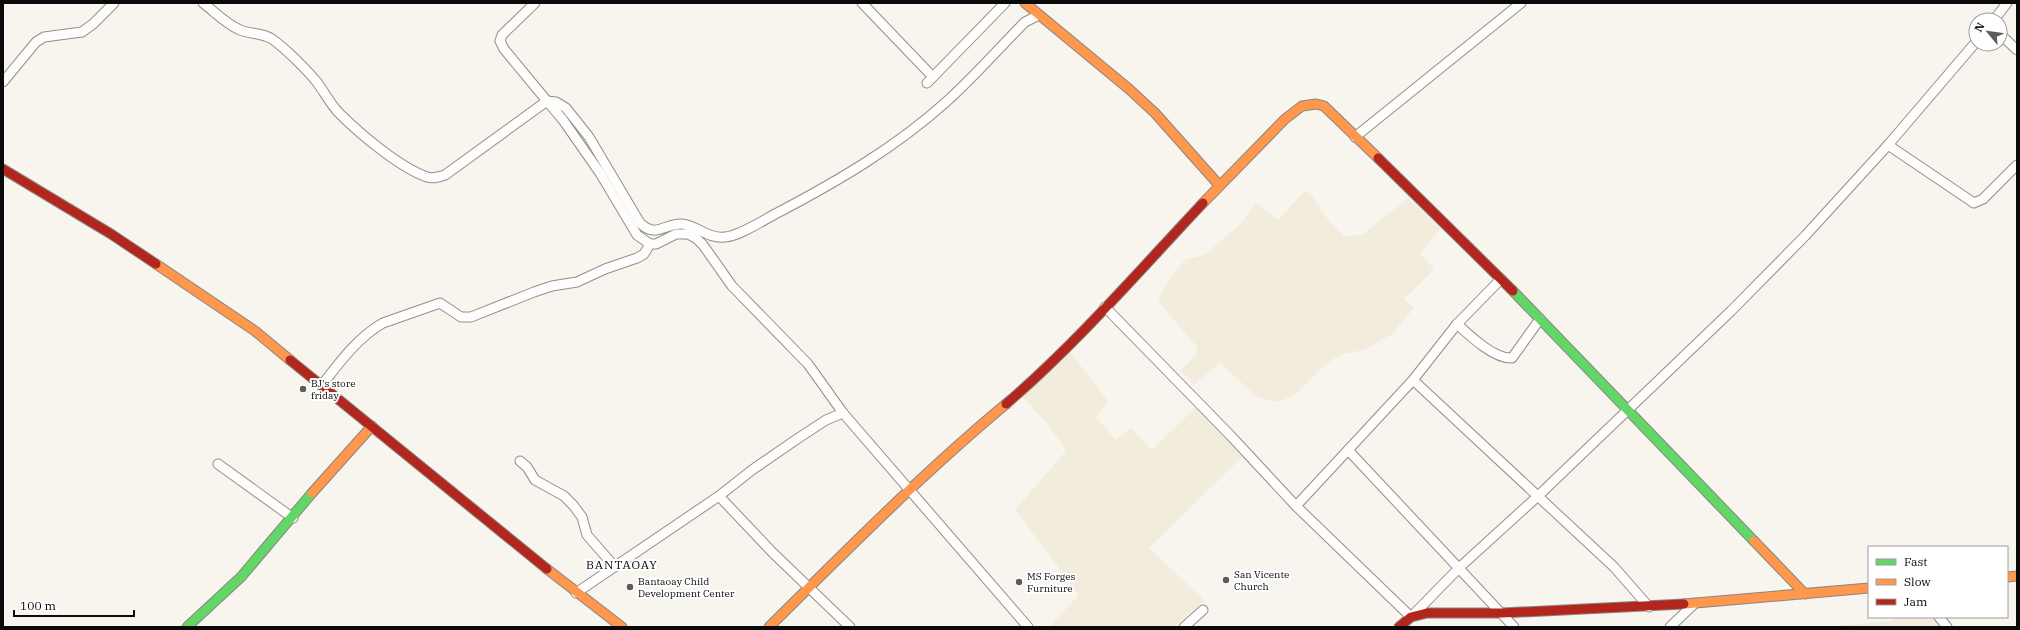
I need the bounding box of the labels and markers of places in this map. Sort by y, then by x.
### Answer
place label: BJ's store friday [311,377,356,402]
marker: BJ's store friday [298,384,308,394]
place label: San Vicente Church [1234,568,1289,593]
place label: MS Forges Furniture [1027,570,1076,595]
place label: Bantaoay Child Development Center [638,575,735,600]
marker: San Vicente Church [1221,575,1231,585]
marker: MS Forges Furniture [1014,577,1024,587]
marker: Bantaoay Child Development Center [625,582,635,592]

